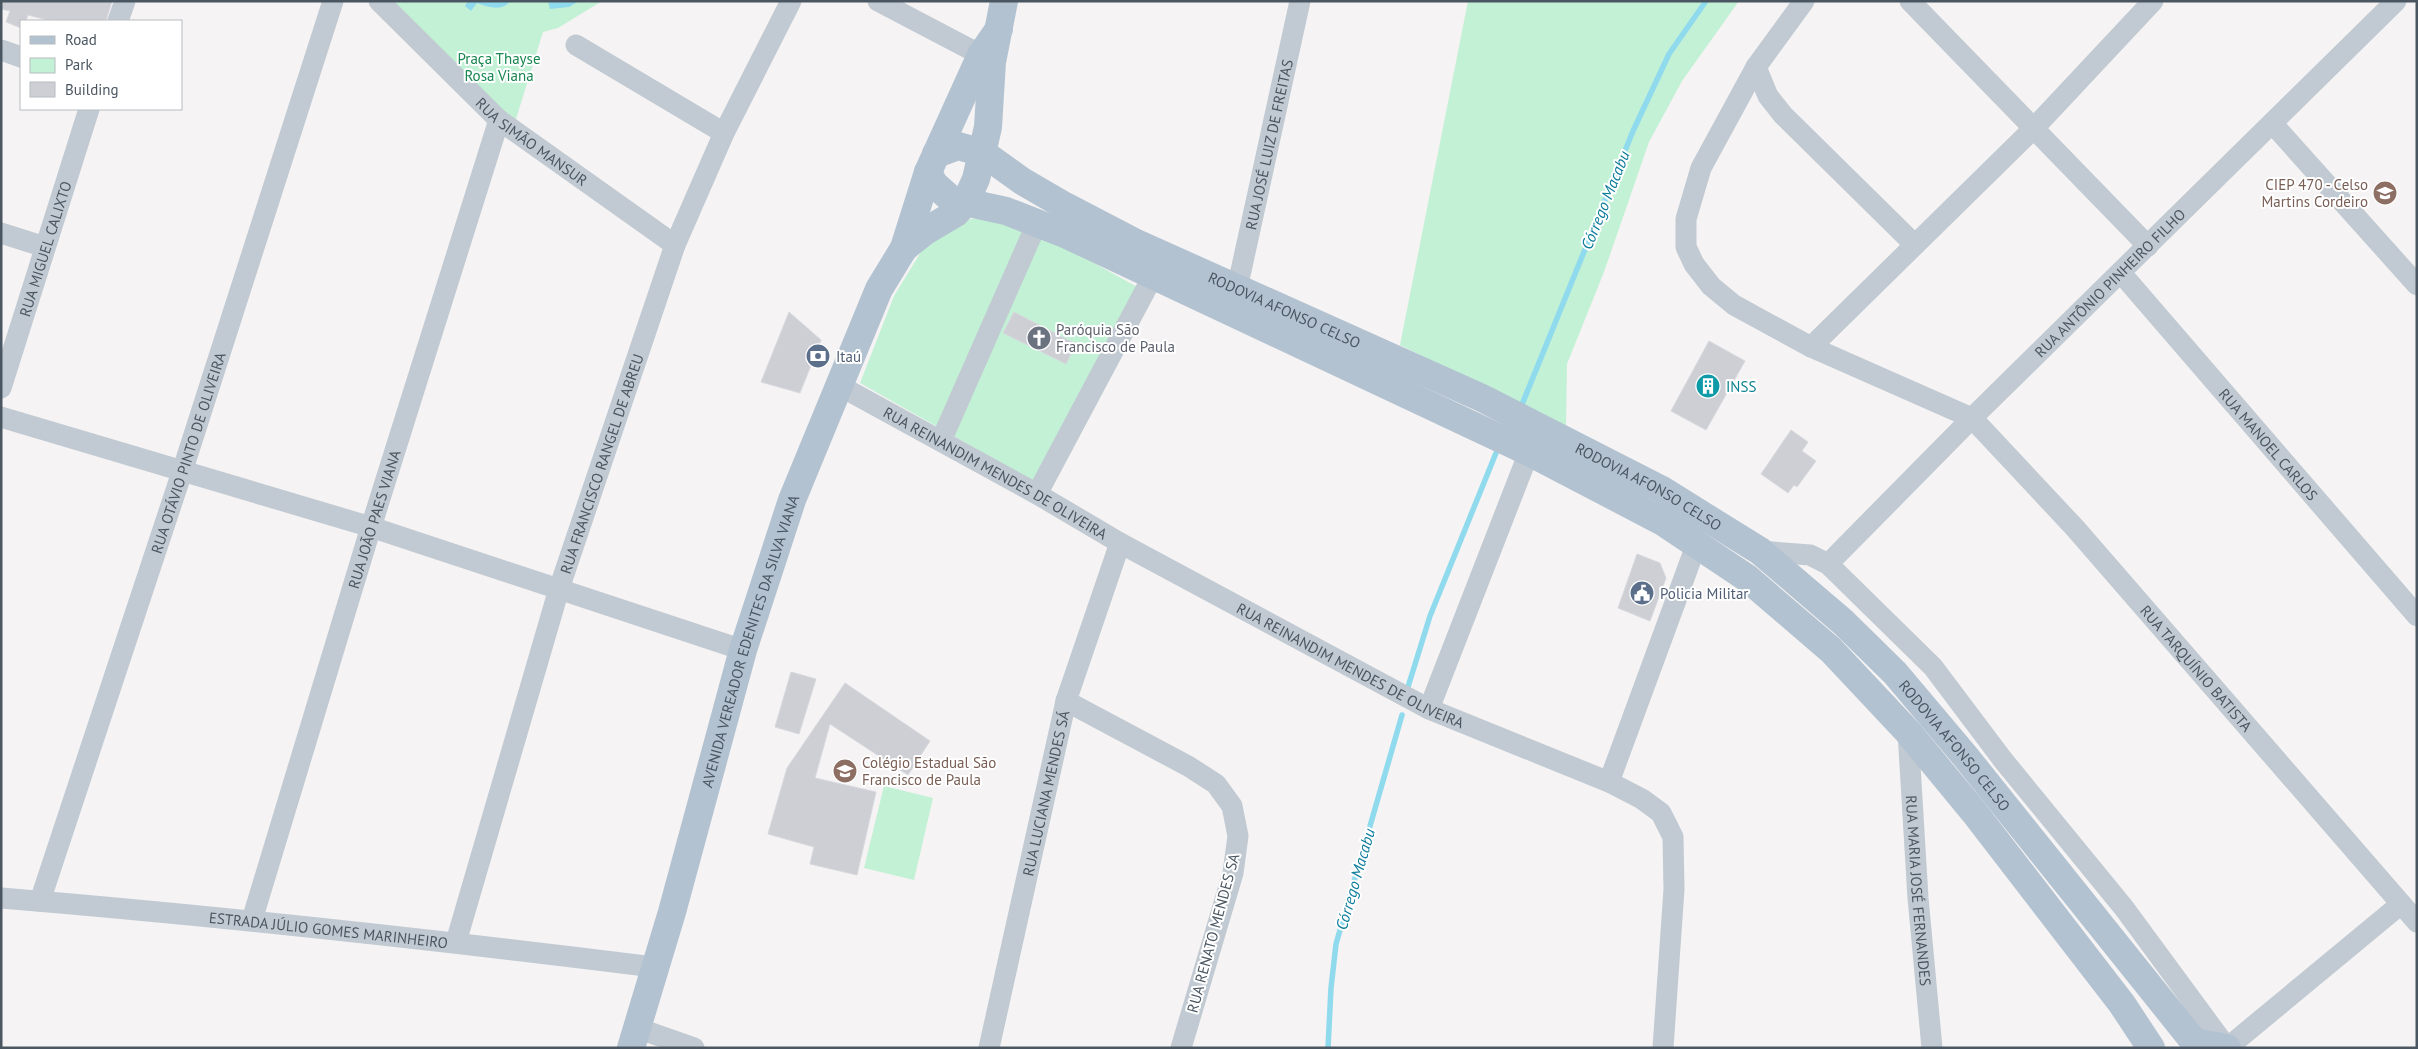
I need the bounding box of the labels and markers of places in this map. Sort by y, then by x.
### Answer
place label: CIEP 470 - Celso Martins Cordeiro [2261,175,2368,211]
school or university icon: CIEP 470 - Celso Martins Cordeiro [2372,180,2398,206]
place label: Paróquia São Francisco de Paula [1056,320,1175,356]
church icon: Paróquia São Francisco de Paula [1026,325,1052,351]
bank icon: Itaú [805,343,831,369]
place label: Itaú [836,347,861,366]
building icon: INSS [1695,373,1721,399]
place label: INSS [1726,377,1756,396]
public building icon: Policia Militar [1629,580,1655,606]
place label: Policia Militar [1660,584,1748,603]
place label: Colégio Estadual São Francisco de Paula [862,753,996,789]
school or university icon: Colégio Estadual São Francisco de Paula [832,758,858,784]

